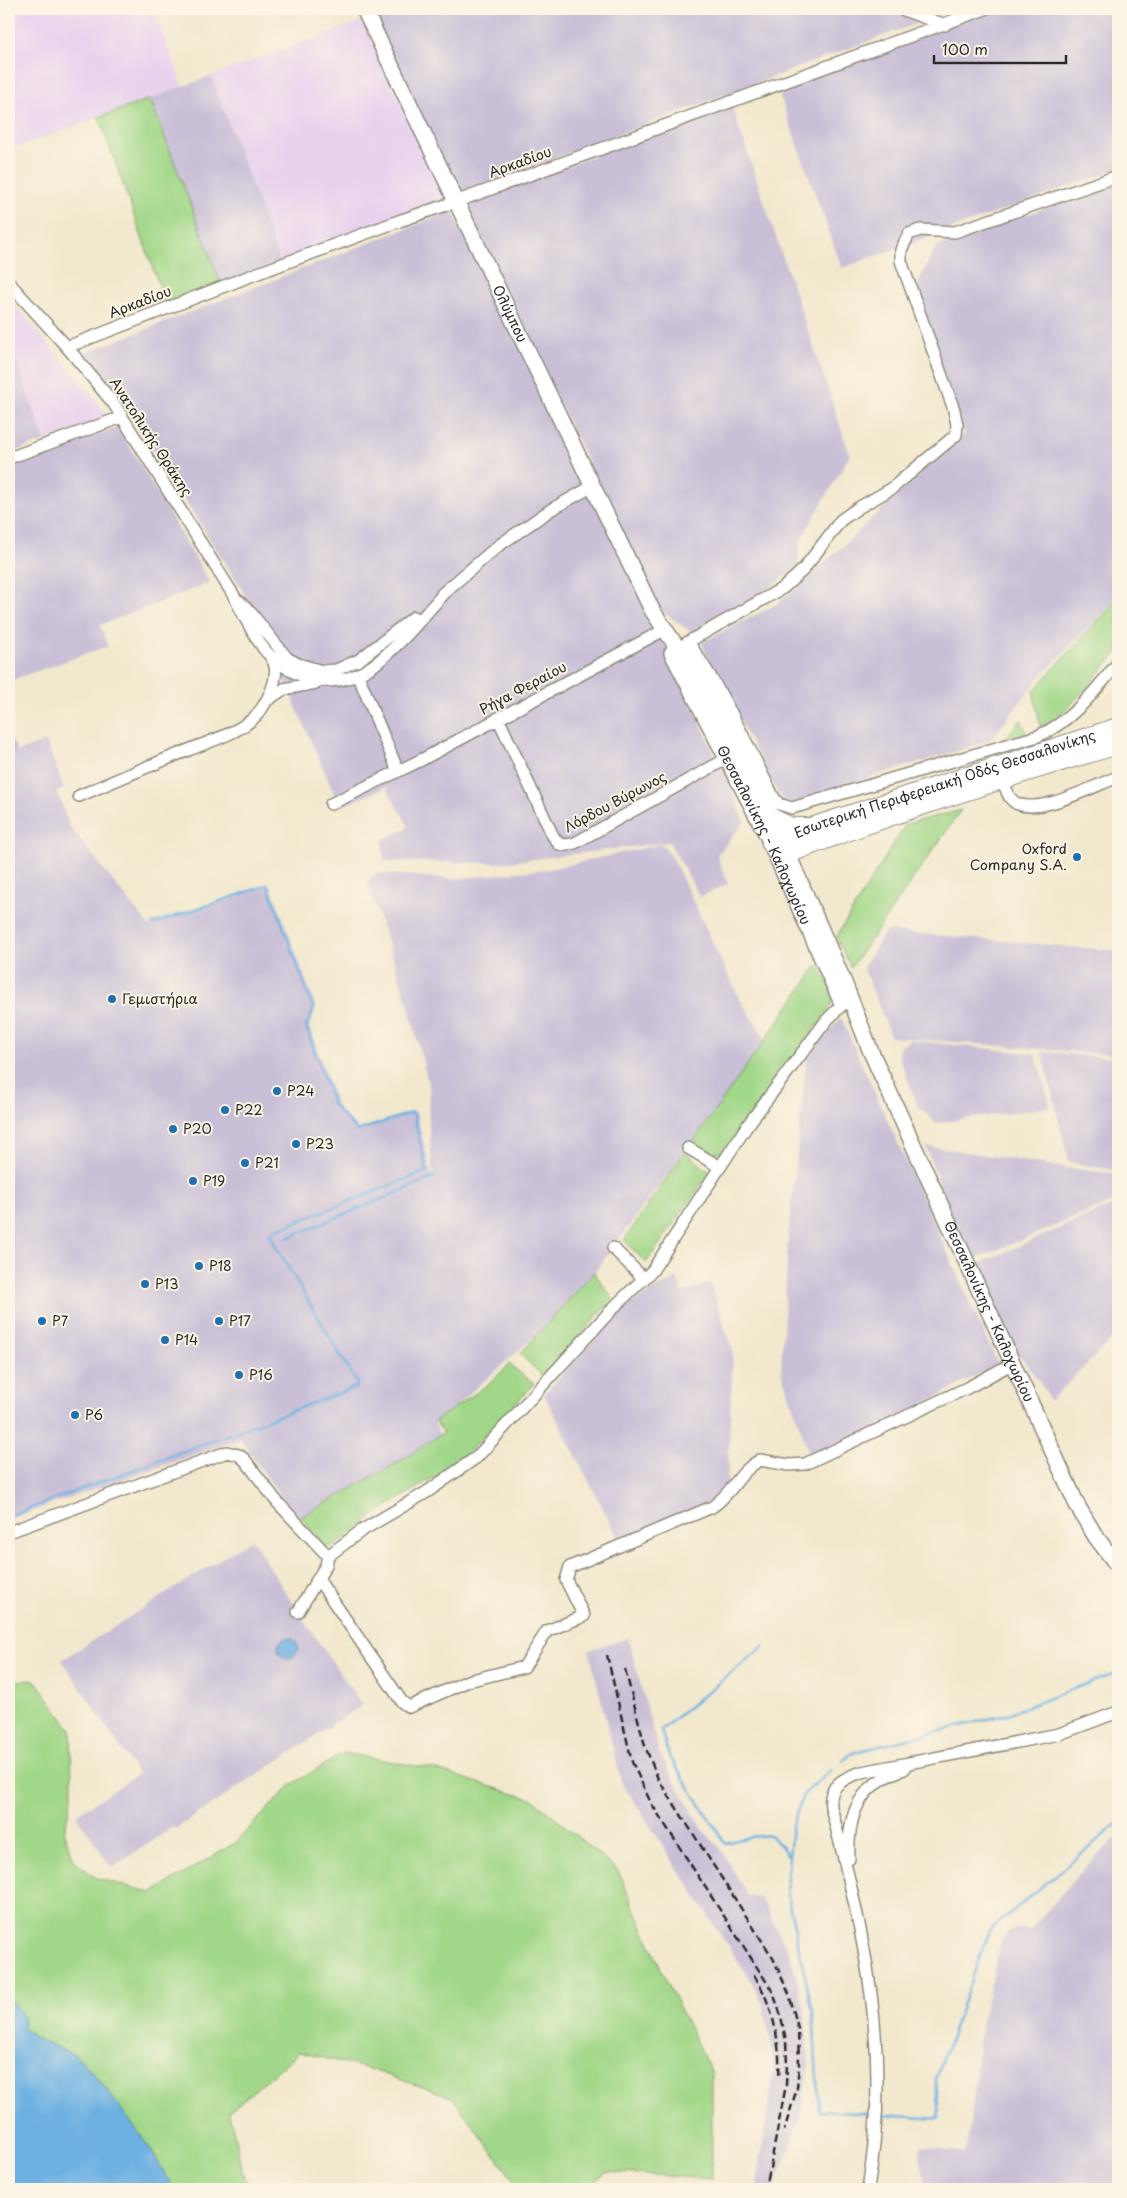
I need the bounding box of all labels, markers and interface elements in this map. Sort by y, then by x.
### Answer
scale bar [934,32,1067,64]
text: 100 m [942,37,988,60]
street label: Αρκαδίου [485,140,554,183]
street label: Αρκαδίου [105,280,174,323]
street label: Ολύμπου [488,281,533,346]
street label: Ανατολικής Θράκης [105,373,198,500]
street label: Ρήγα Φεραίου [475,656,570,719]
street label: Εσωτερική Περιφερειακή Οδός Θεσσαλονίκης [791,724,1098,843]
street label: Θεσσαλονίκης - Καλοχωρίου [712,741,817,928]
street label: Λόρδου Βύρωνος [560,766,670,837]
place label: Oxford Company S.A. [970,838,1067,875]
marker: Oxford Company S.A. [1071,851,1083,863]
place label: Γεμιστήρια [122,988,198,1009]
marker: Γεμιστήρια [106,993,118,1005]
place label: P24 [287,1080,314,1101]
marker: P24 [271,1085,283,1097]
place label: P22 [235,1099,262,1120]
marker: P22 [219,1104,231,1116]
place label: P20 [183,1118,212,1139]
marker: P20 [167,1123,179,1135]
place label: P23 [306,1133,334,1154]
marker: P23 [290,1138,302,1150]
place label: P21 [255,1152,279,1173]
marker: P21 [239,1157,251,1169]
place label: P19 [203,1170,225,1191]
marker: P19 [187,1175,199,1187]
street label: Θεσσαλονίκης - Καλοχωρίου [939,1217,1040,1405]
place label: P18 [209,1255,232,1276]
marker: P18 [193,1260,205,1272]
place label: P13 [155,1273,179,1294]
marker: P13 [139,1278,151,1290]
place label: P7 [52,1310,69,1331]
place label: P17 [229,1310,251,1331]
marker: P7 [36,1315,48,1327]
marker: P17 [213,1315,225,1327]
place label: P14 [175,1329,198,1350]
marker: P14 [159,1334,171,1346]
place label: P16 [249,1364,273,1385]
marker: P16 [233,1369,245,1381]
place label: P6 [85,1404,103,1425]
marker: P6 [69,1409,81,1421]

